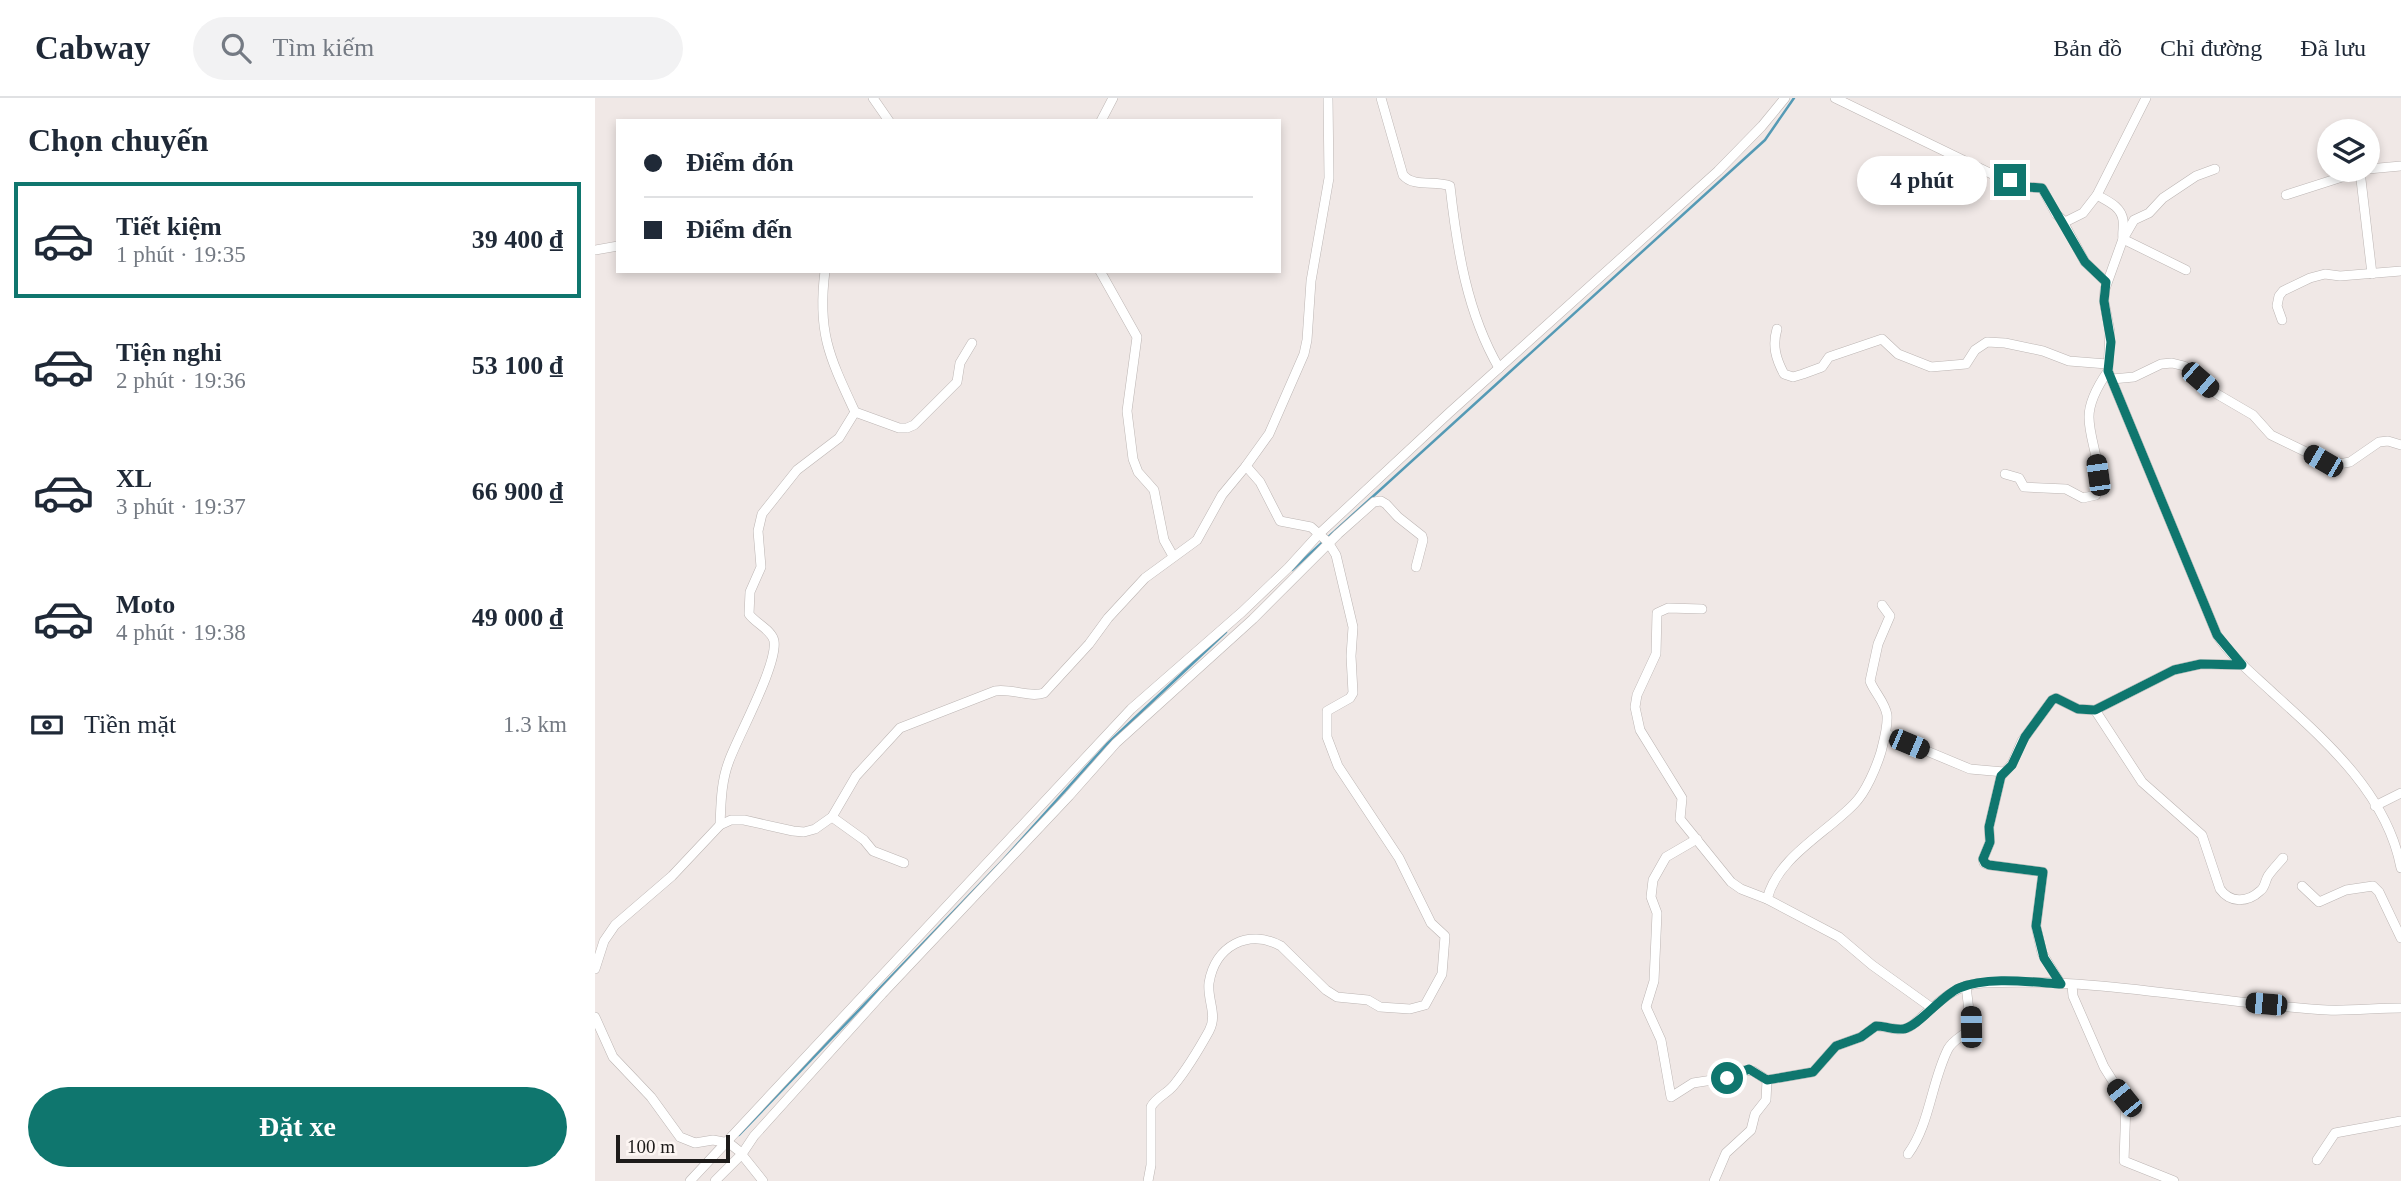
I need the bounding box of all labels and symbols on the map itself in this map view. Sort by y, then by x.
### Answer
callout: 4 phút [1856,155,1985,204]
route end [1994,164,2026,196]
car [2178,358,2223,402]
car [2300,441,2347,481]
car [2085,453,2112,497]
car [1886,726,1933,762]
car [2245,992,2288,1016]
car [1961,1006,1982,1048]
route start [1711,1062,1743,1094]
car [2103,1075,2146,1121]
scale bar [616,1132,730,1164]

